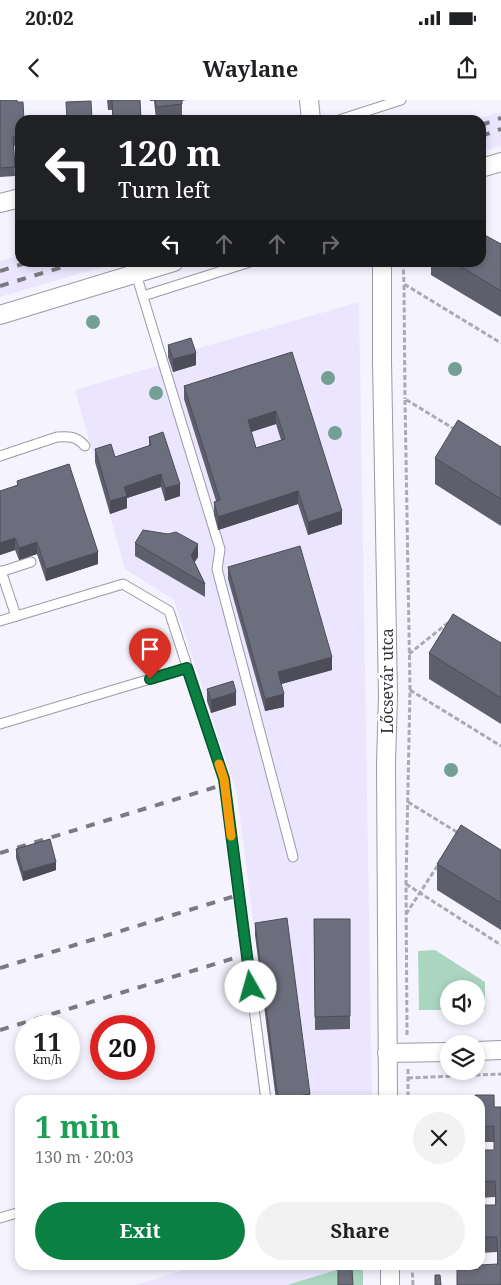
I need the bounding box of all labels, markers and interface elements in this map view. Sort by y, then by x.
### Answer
text: 20:02 [25,5,74,31]
text: Waylane [203,53,298,83]
icon: back [20,54,48,82]
icon: share [453,54,481,82]
text: 120 m [118,129,221,176]
icon: left [35,135,100,200]
text: Turn left [118,174,210,204]
icon: left [157,230,185,258]
icon: ahead [210,230,238,258]
icon: ahead [263,230,291,258]
icon: right [316,230,344,258]
pin [129,628,171,679]
street label: Lőcsevár utca [376,628,398,734]
icon: arrive [136,635,164,663]
position arrow [224,960,276,1012]
map controls [440,980,485,1080]
button: sound [440,980,485,1025]
speed limit sign: 20 [90,1015,155,1080]
text: 11 [33,1024,62,1058]
button: layers [440,1035,485,1080]
text: km/h [33,1051,62,1068]
text: 1 min [35,1106,120,1147]
button: close [413,1112,465,1164]
text: 130 m · 20:03 [35,1146,134,1168]
button: Exit [35,1202,245,1260]
button: Share [255,1202,465,1260]

